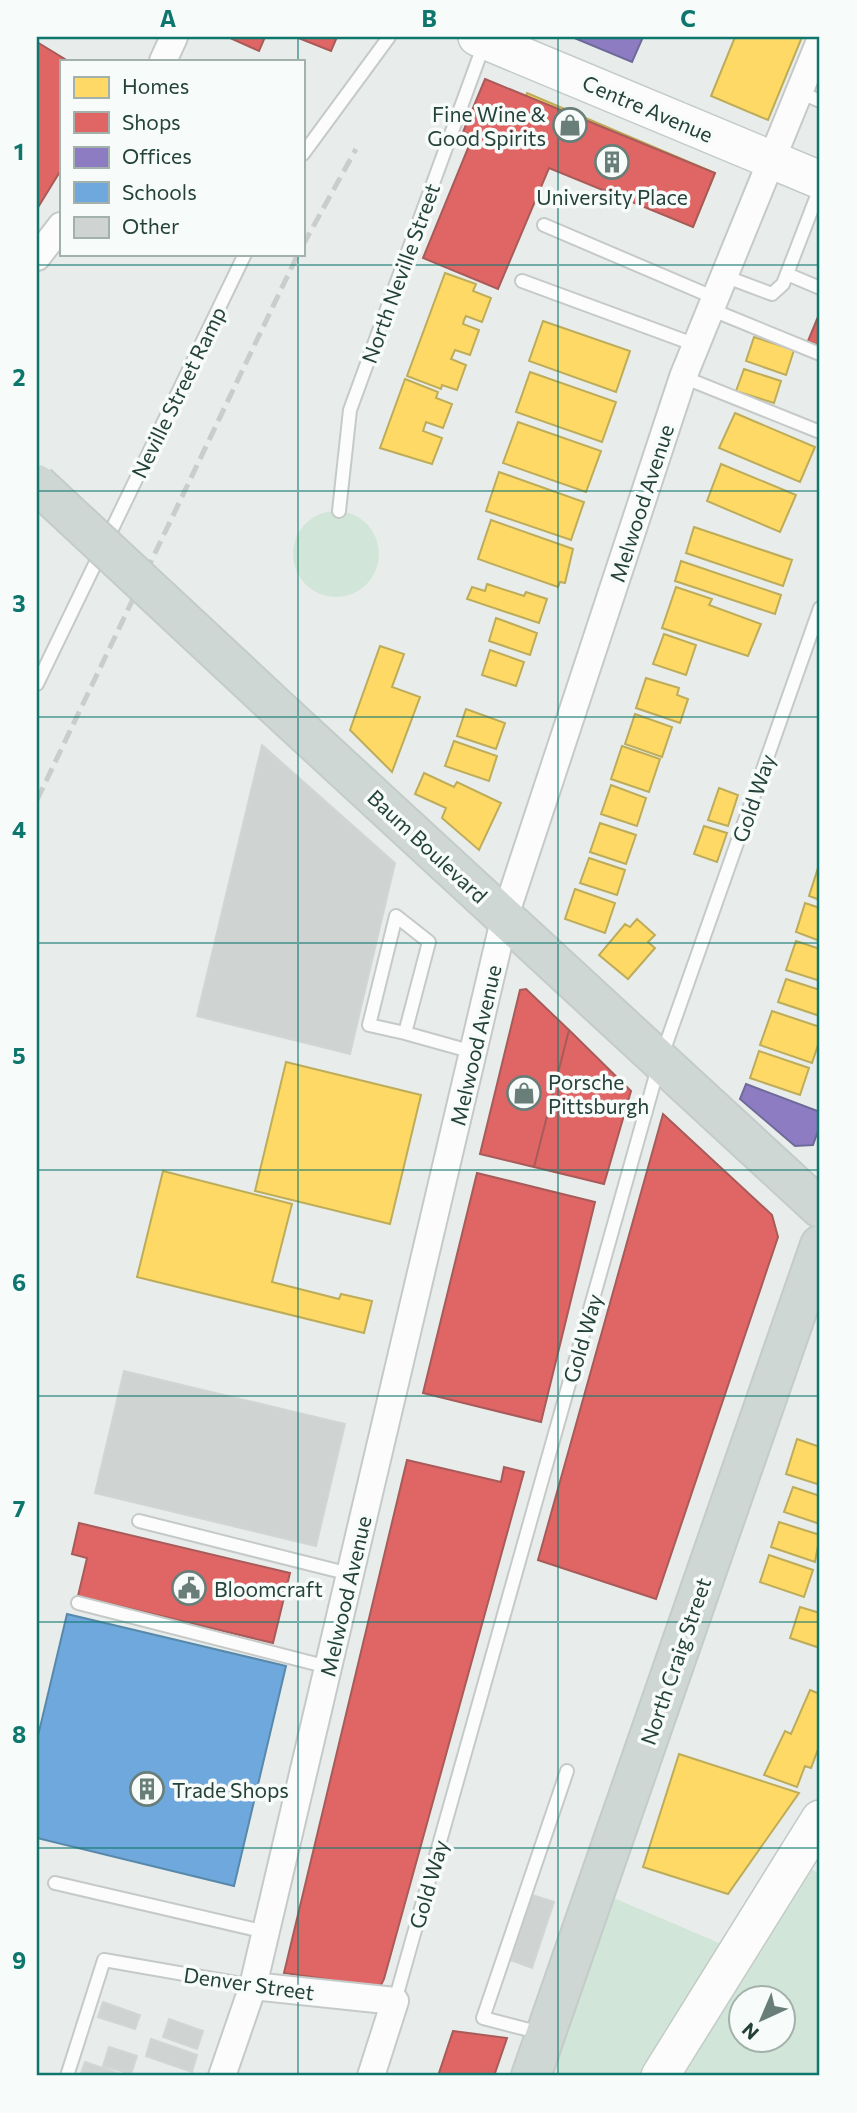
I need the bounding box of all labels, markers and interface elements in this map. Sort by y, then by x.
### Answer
text: A [160,4,177,32]
text: B [421,4,437,32]
text: C [680,4,696,32]
legend [60,60,304,256]
street label: Centre Avenue [579,69,717,147]
text: Homes [122,73,189,98]
place label: Fine Wine & Good Spirits [427,101,547,150]
shop icon: Fine Wine & Good Spirits [551,106,589,144]
text: Shops [122,109,181,134]
text: 1 [14,137,24,165]
text: Offices [122,143,192,168]
building icon: University Place [593,143,631,181]
text: Schools [122,179,197,204]
street label: North Neville Street [356,180,444,366]
place label: University Place [536,184,688,209]
text: Other [122,213,179,238]
street label: Neville Street Ramp [126,302,230,482]
text: 2 [12,363,26,391]
street label: Melwood Avenue [604,421,678,585]
text: 3 [12,589,26,617]
street label: Gold Way [726,751,780,845]
street label: Baum Boulevard [363,784,493,908]
text: 4 [12,815,26,843]
street label: Melwood Avenue [444,962,506,1128]
text: 5 [12,1041,26,1069]
place label: Porsche Pittsburgh [548,1069,649,1118]
shop icon: Porsche Pittsburgh [505,1074,543,1112]
text: 6 [12,1268,26,1296]
street label: Gold Way [557,1291,607,1385]
text: 7 [13,1494,25,1522]
street label: Melwood Avenue [314,1513,376,1679]
public building icon: Bloomcraft [170,1569,208,1607]
street label: North Craig Street [635,1574,715,1748]
place label: Bloomcraft [214,1576,323,1601]
text: 8 [12,1720,26,1748]
building icon: Trade Shops [128,1770,166,1808]
place label: Trade Shops [172,1777,289,1802]
street label: Gold Way [403,1837,453,1931]
text: 9 [12,1946,26,1974]
street label: Denver Street [182,1961,316,2005]
north arrow [728,1983,798,2054]
text: N [737,2018,763,2045]

